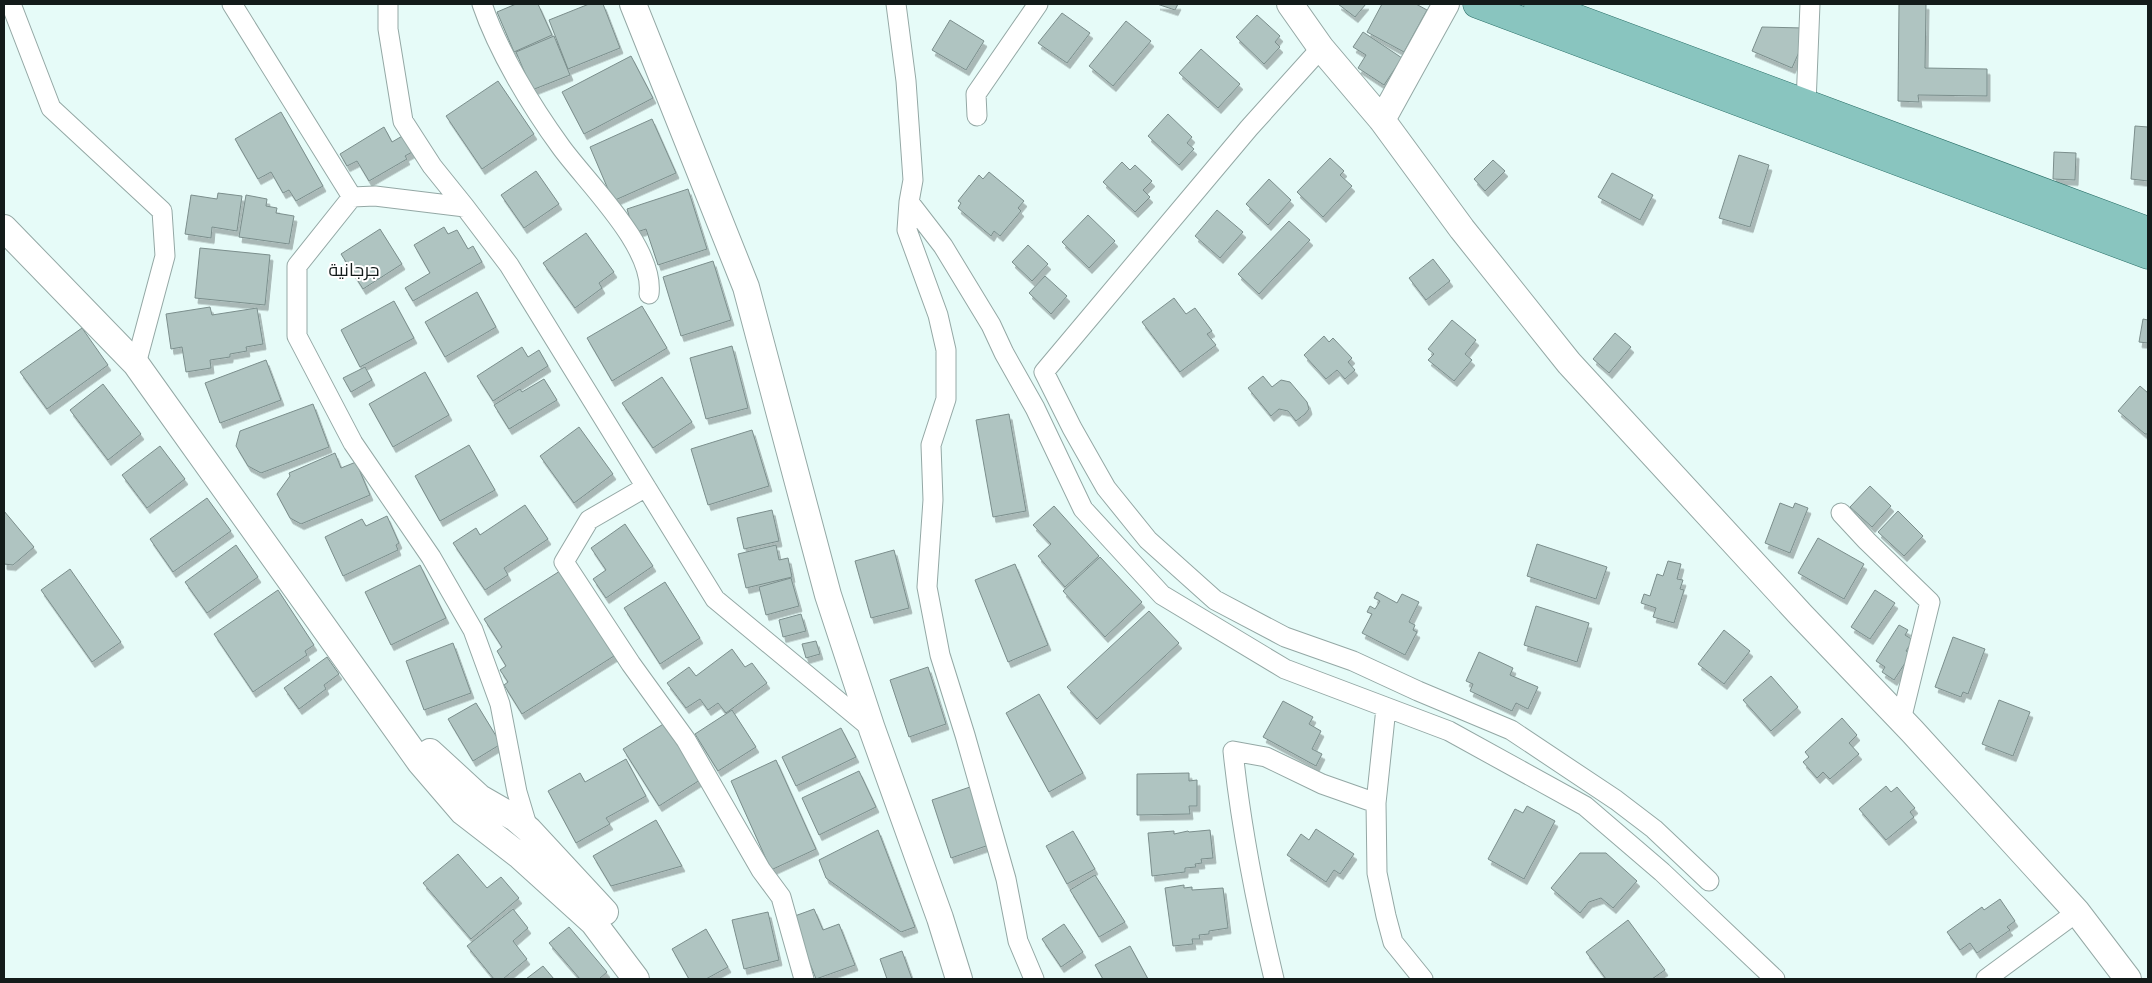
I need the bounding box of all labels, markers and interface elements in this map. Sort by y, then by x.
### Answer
district label: جرجانية [328,259,380,281]

